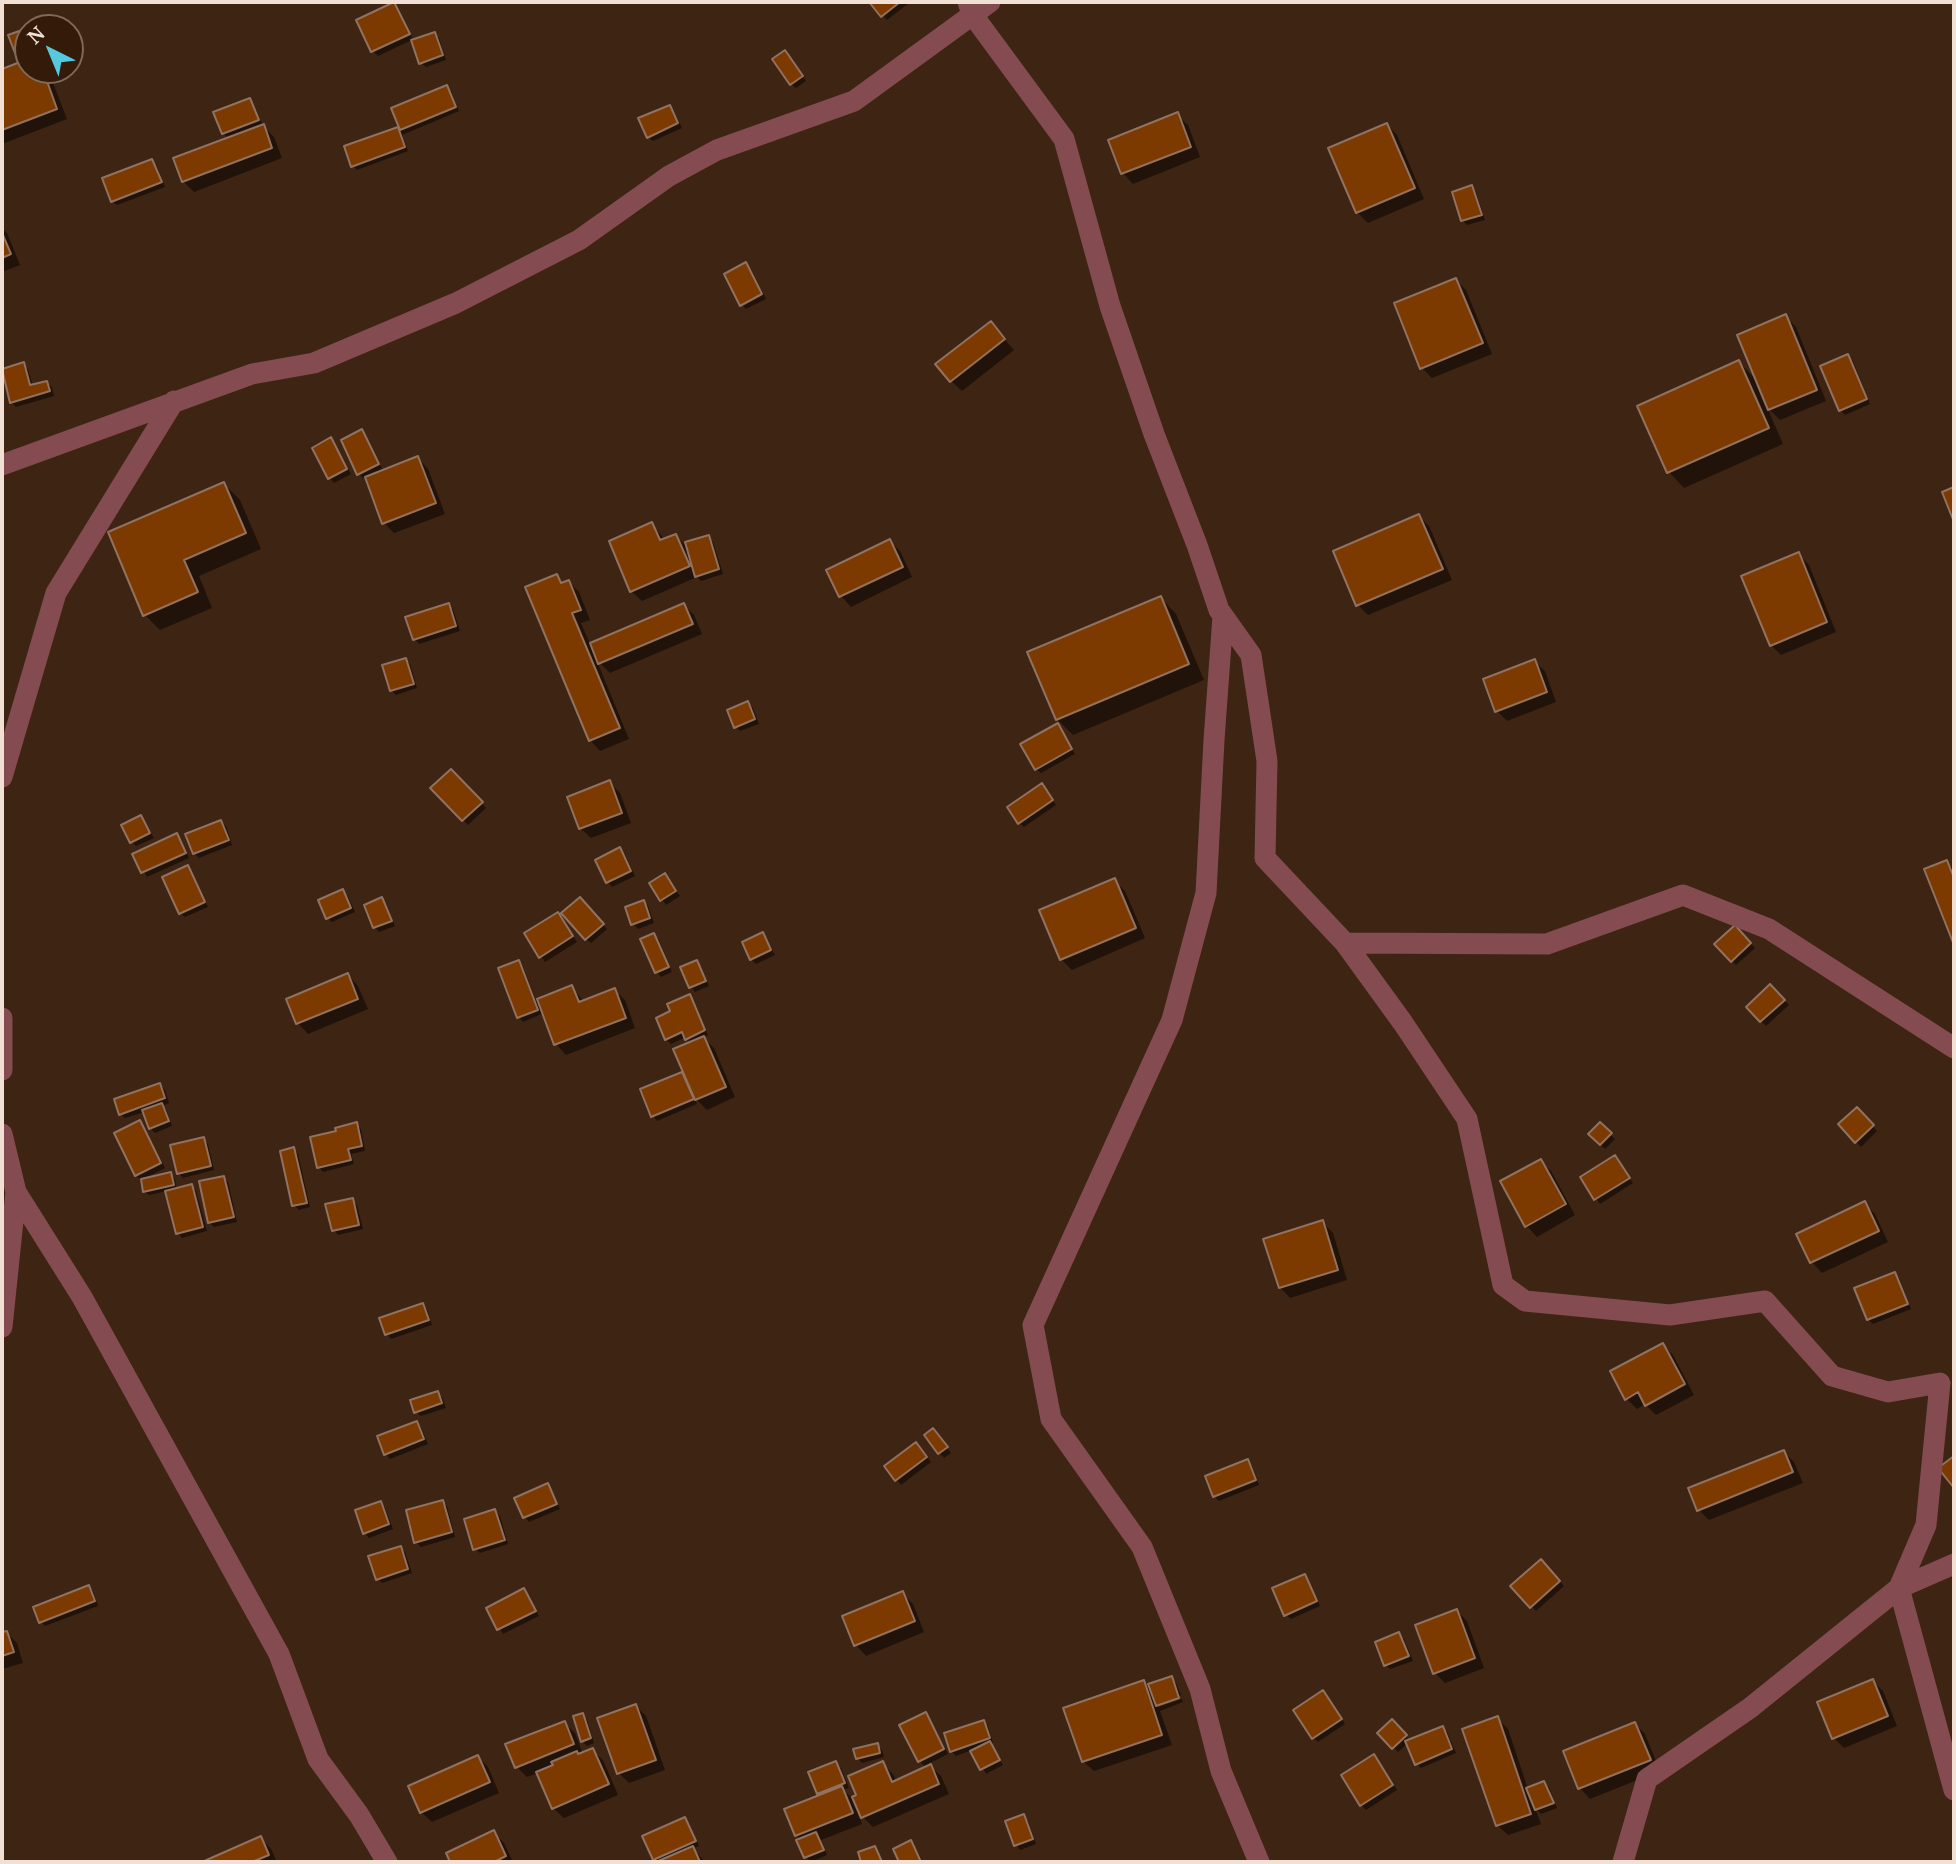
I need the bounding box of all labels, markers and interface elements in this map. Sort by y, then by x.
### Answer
north arrow [14,14,84,84]
text: N [22,20,50,50]

